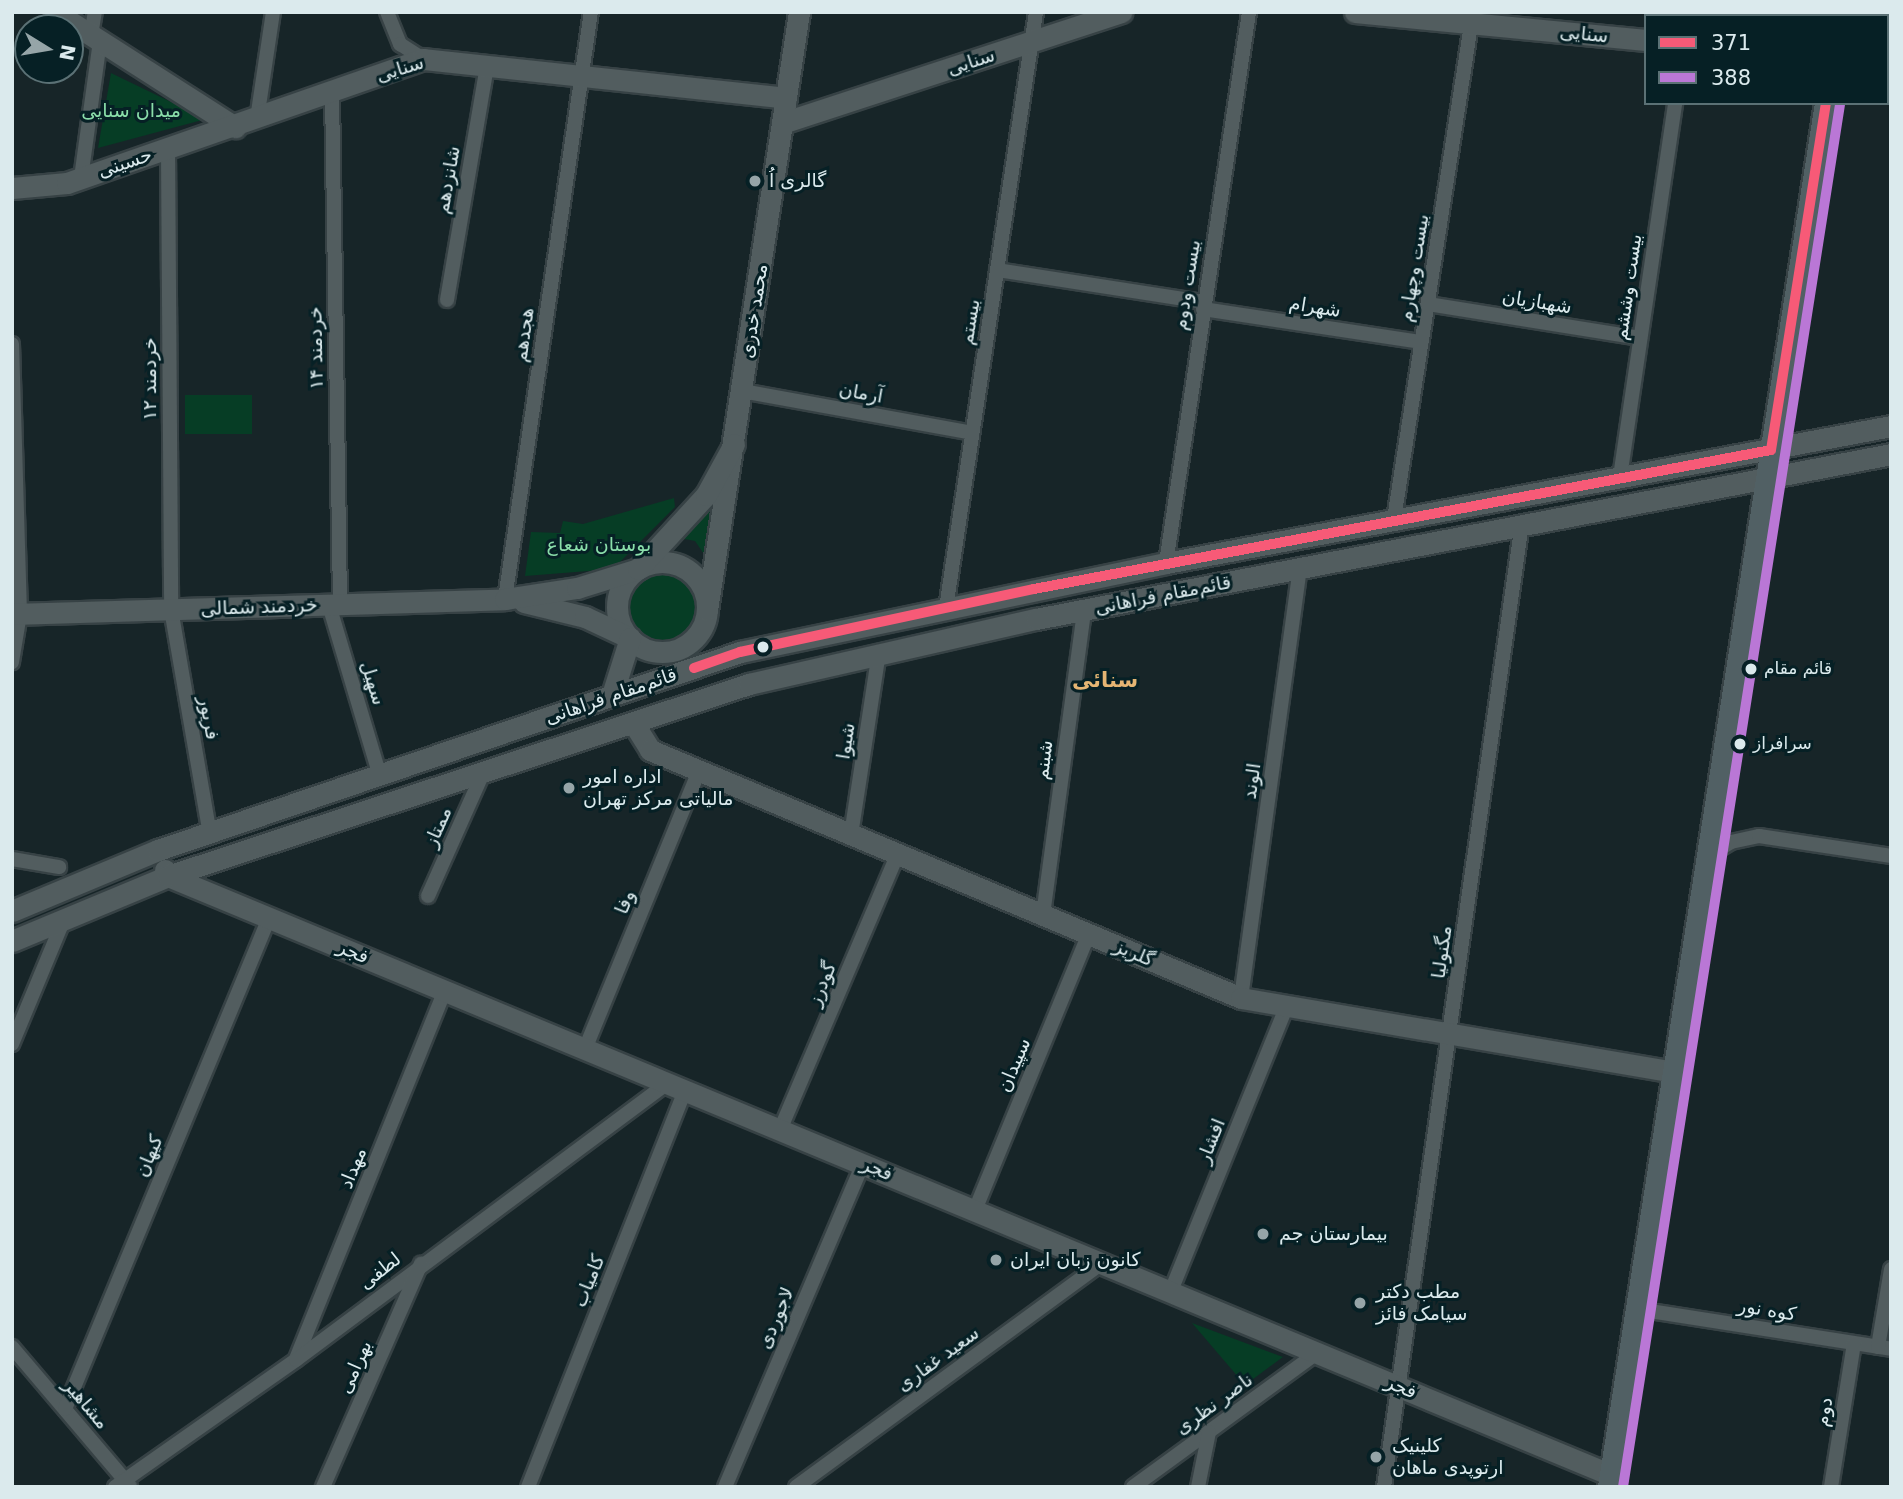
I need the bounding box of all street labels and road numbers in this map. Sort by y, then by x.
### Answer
street label: سنایی [1559,20,1609,48]
street label: سنایی [944,44,998,80]
street label: سنایی [373,51,427,87]
street label: حسینی [95,143,155,183]
street label: شانزدهم [431,144,465,216]
street label: بیست وچهارم [1394,212,1434,324]
street label: بیست وششم [1609,232,1647,342]
street label: بیست ودوم [1169,238,1205,332]
street label: محمد خدری [735,262,773,360]
street label: شهبازیان [1500,285,1574,319]
street label: شهرام [1287,292,1343,322]
street label: بیستم [955,297,985,347]
street label: خردمند ۱۴ [304,306,328,390]
street label: هجدهم [509,306,539,364]
street label: خردمند ۱۲ [139,337,161,421]
street label: آرمان [837,378,885,408]
street label: قائم‌مقام فراهانی [1093,571,1233,619]
street label: خردمند شمالی [200,594,318,620]
street label: سهیل [356,658,390,708]
street label: قائم‌مقام فراهانی [542,663,680,729]
street label: فریور [194,694,224,742]
street label: شیوا [832,721,860,761]
street label: شبنم [1030,739,1058,781]
street label: الوند [1238,762,1266,800]
street label: ممتاز [419,803,457,851]
street label: وفا [610,887,640,917]
street label: مگنولیا [1427,924,1457,980]
street label: گلریز [1110,934,1158,972]
street label: فجر [334,935,372,969]
street label: گودرز [803,959,841,1009]
street label: سپیدان [992,1034,1036,1096]
street label: افشار [1192,1115,1230,1167]
street label: کیهان [130,1132,168,1180]
street label: مهداد [334,1144,372,1192]
street label: فجر [858,1152,896,1186]
street label: لطفی [355,1248,405,1294]
street label: کامیاب [568,1252,610,1310]
street label: لاجوردی [753,1284,799,1352]
street label: کوه نور [1736,1294,1798,1326]
street label: سعید غفاری [892,1322,984,1396]
street label: بهرامی [333,1337,377,1397]
street label: ناصر نظری [1171,1368,1257,1440]
street label: فجر [1382,1370,1420,1404]
street label: مشاهیر [58,1374,114,1434]
street label: دوم [1810,1396,1838,1428]

